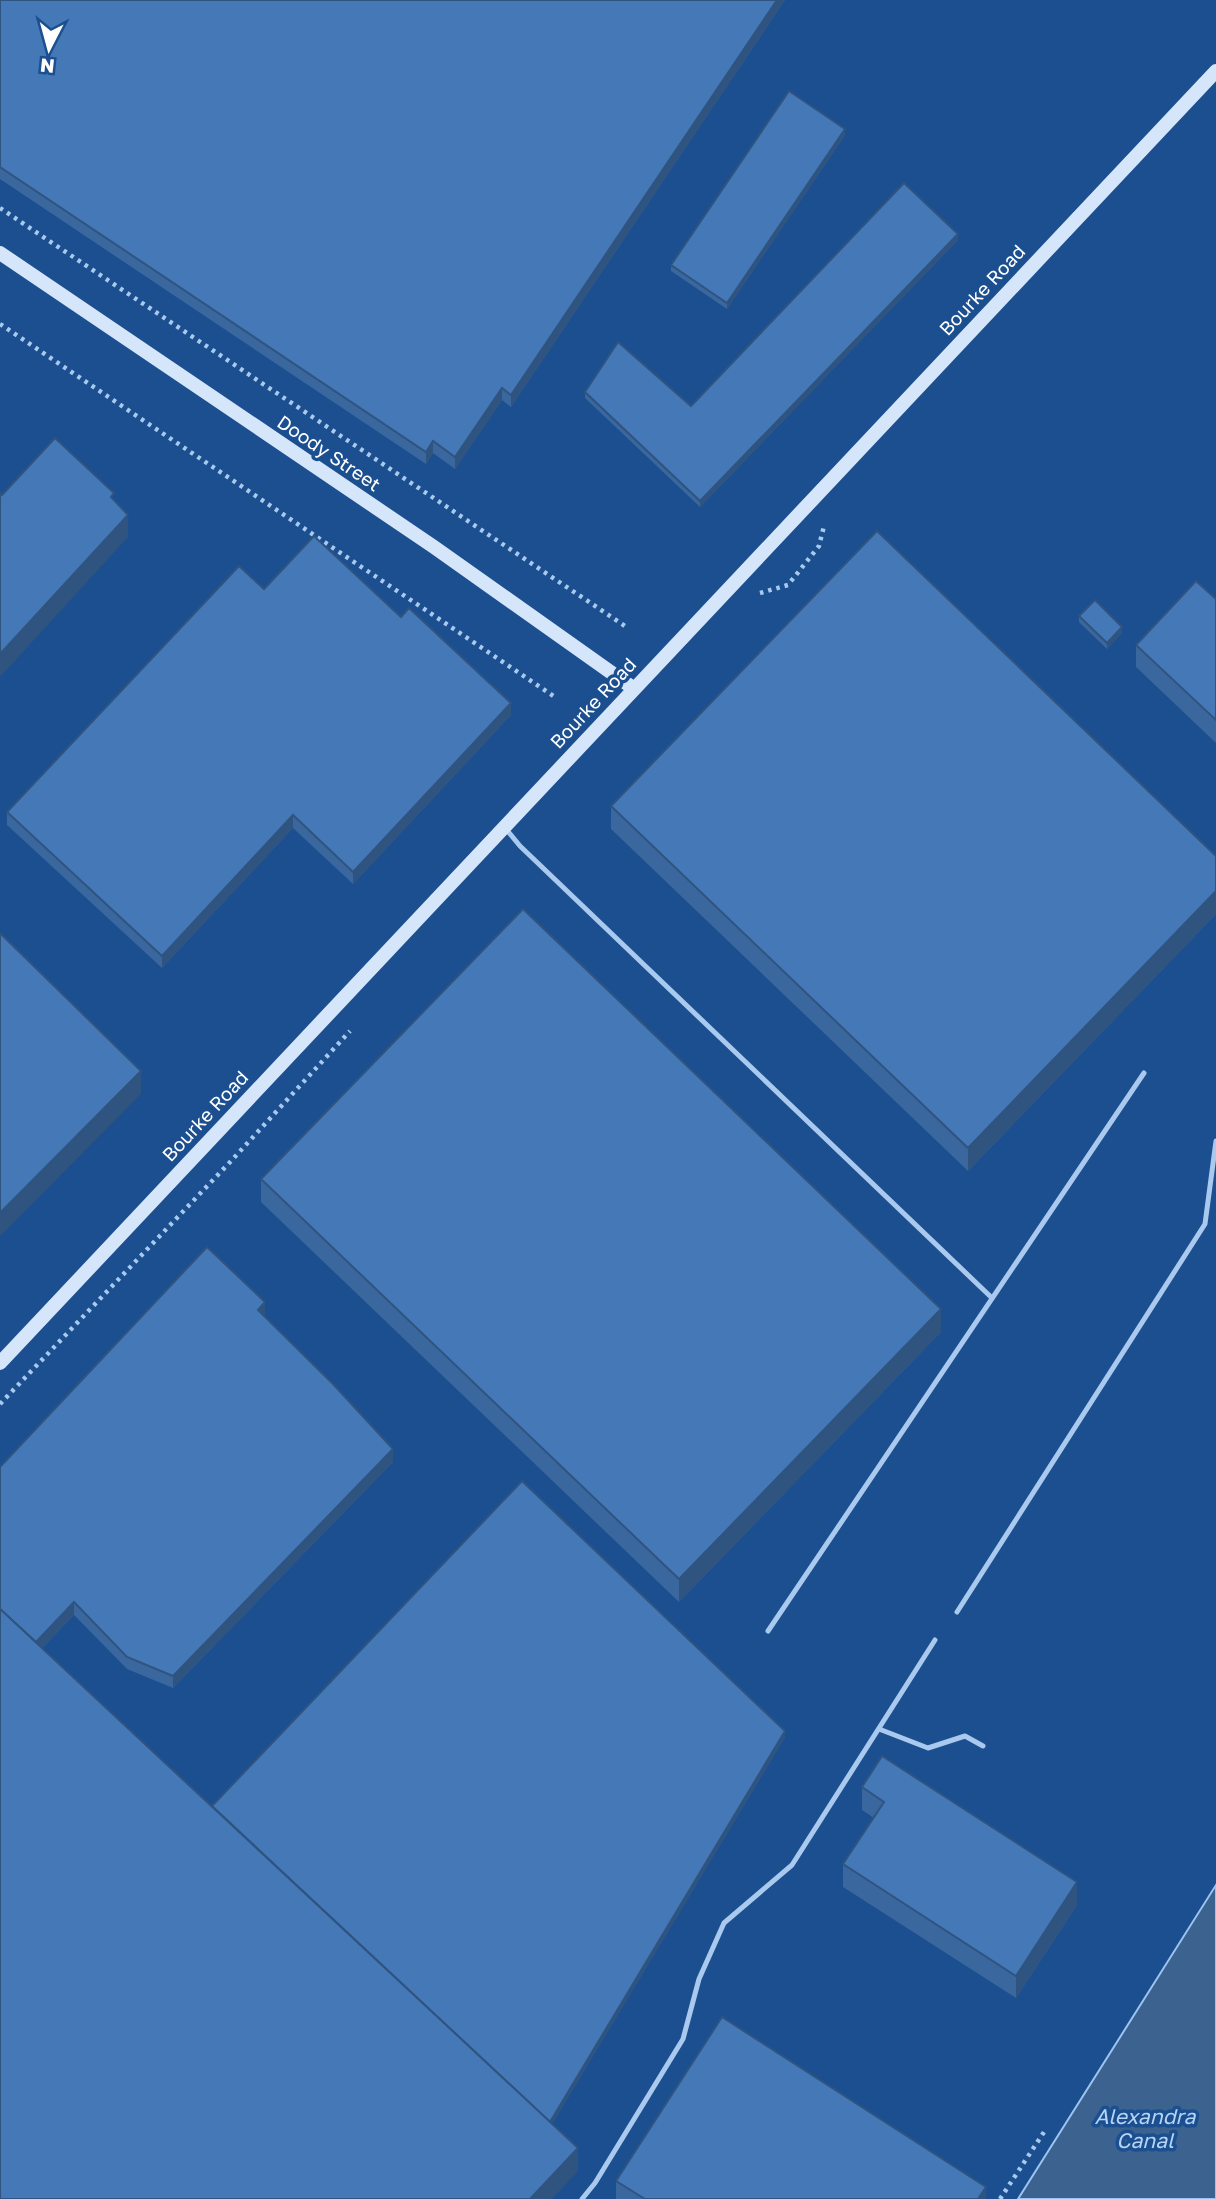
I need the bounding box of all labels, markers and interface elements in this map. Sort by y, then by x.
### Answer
north arrow [14,14,84,84]
text: N [39,54,56,79]
street label: Bourke Road [934,240,1030,340]
street label: Doody Street [273,410,385,496]
street label: Bourke Road [545,653,641,753]
street label: Bourke Road [157,1066,253,1166]
water label: Alexandra Canal [1095,2103,1197,2153]

